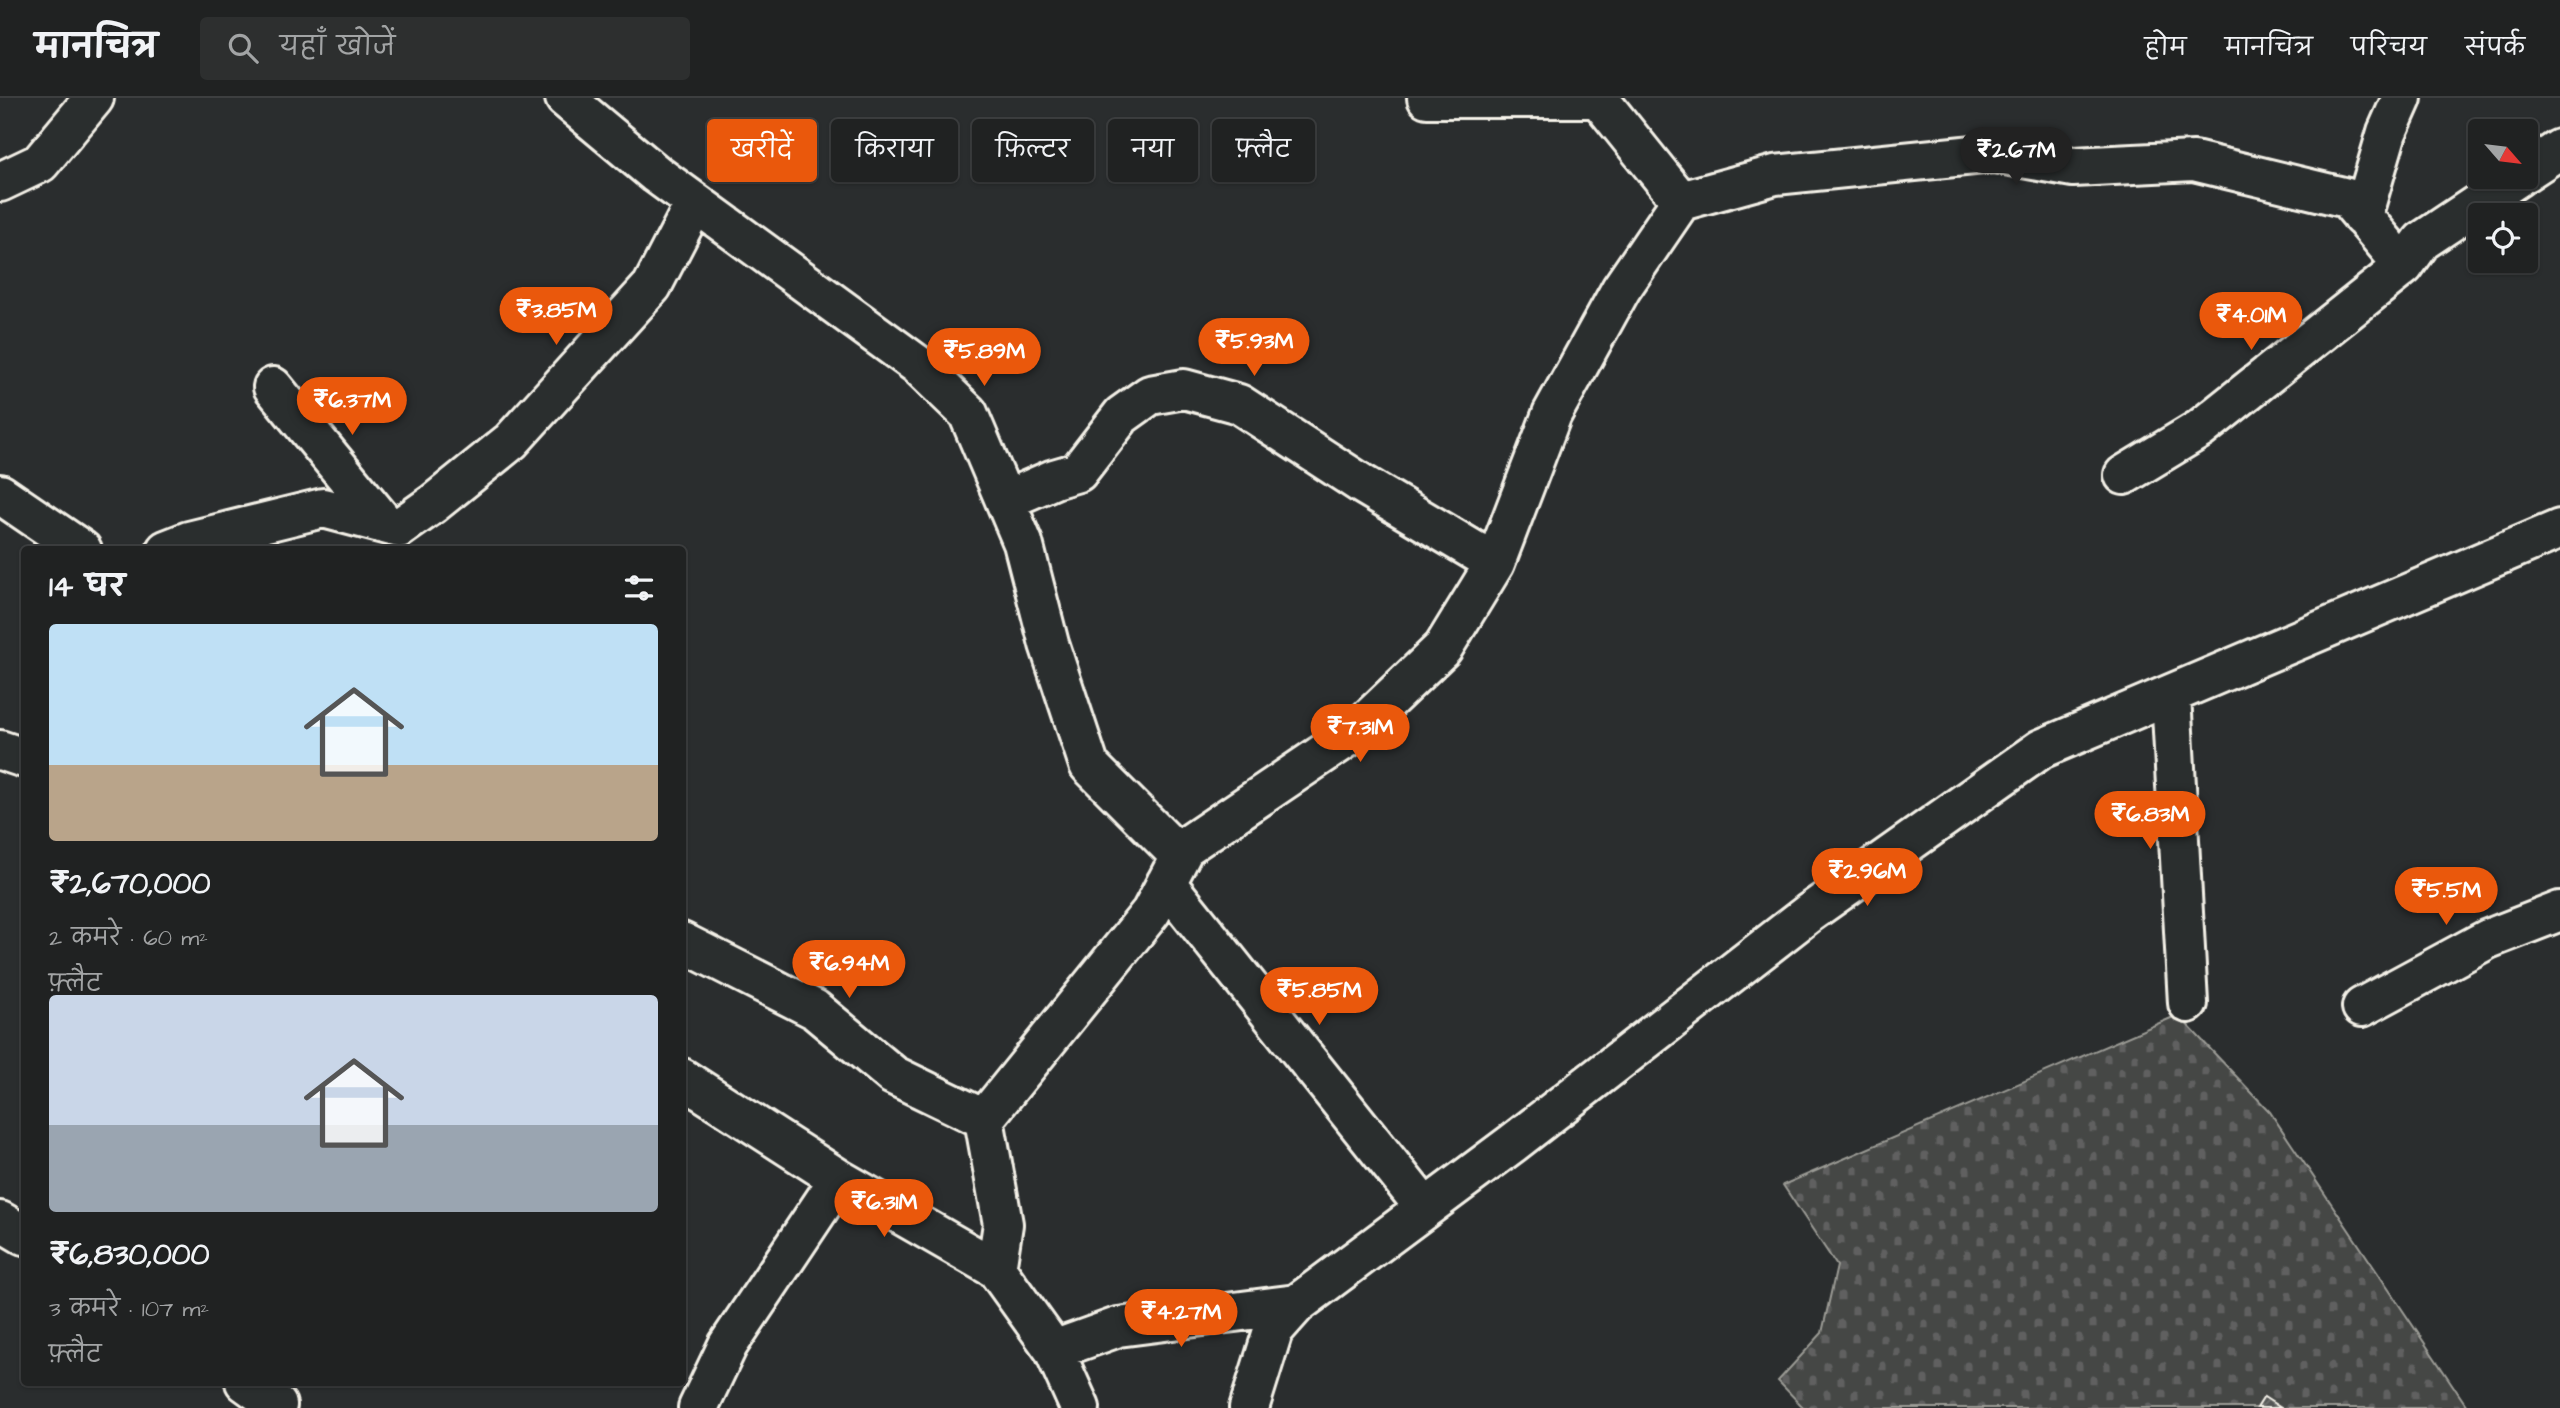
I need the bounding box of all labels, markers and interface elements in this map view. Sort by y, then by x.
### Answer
search box [200,17,690,80]
text: मानचित्र [35,24,158,70]
icon: search [224,29,262,67]
text: यहाँ खोजें [280,29,395,65]
text: होम [2144,31,2187,65]
text: मानचित्र [2225,31,2313,65]
text: परिचय [2351,31,2427,65]
text: संपर्क [2465,31,2525,65]
chip: खरीदें [707,119,817,182]
chip: किराया [831,119,958,182]
chip: फ़िल्टर [972,119,1094,182]
chip: नया [1108,119,1198,182]
chip: फ़्लैट [1212,119,1315,182]
north arrow [2468,119,2538,189]
map controls [2468,119,2538,273]
pin: ₹2.67M [1959,127,2073,187]
text: ₹2.67M [1976,134,2056,166]
button: locate [2468,203,2538,273]
pin: ₹3.85M [499,288,613,347]
pin: ₹4.01M [2194,292,2308,352]
text: ₹3.85M [516,294,596,326]
text: ₹4.01M [2215,299,2287,331]
pin: ₹5.93M [1197,318,1311,378]
text: ₹5.93M [1214,325,1294,357]
pin: ₹5.89M [927,328,1041,388]
text: ₹5.89M [943,335,1025,367]
pin: ₹6.37M [295,378,409,437]
text: ₹6.37M [313,384,391,416]
text: 14 घर [49,566,125,608]
icon: filters [620,569,658,607]
icon: home [291,669,417,795]
pin: ₹7.31M [1303,704,1417,764]
text: ₹7.31M [1327,711,1393,743]
pin: ₹6.83M [2093,792,2207,851]
text: ₹6.83M [2110,798,2190,830]
pin: ₹2.96M [1810,848,1924,908]
text: ₹2.96M [1828,855,1906,887]
text: ₹2,670,000 [49,863,210,905]
pin: ₹5.5M [2397,868,2495,927]
text: ₹5.5M [2411,874,2481,906]
text: 2 कमरे · 60 m² [49,922,208,954]
pin: ₹6.94M [792,940,906,1000]
text: ₹6.94M [808,947,890,979]
text: फ़्लैट [49,968,101,1000]
pin: ₹5.85M [1262,968,1376,1027]
text: ₹5.85M [1276,974,1362,1006]
icon: home [291,1040,417,1166]
pin: ₹6.31M [827,1180,941,1239]
text: ₹6.31M [850,1186,918,1218]
text: ₹6,830,000 [49,1234,209,1276]
pin: ₹4.27M [1124,1290,1238,1349]
text: 3 कमरे · 107 m² [49,1293,209,1325]
text: ₹4.27M [1140,1296,1222,1328]
text: फ़्लैट [49,1339,101,1371]

